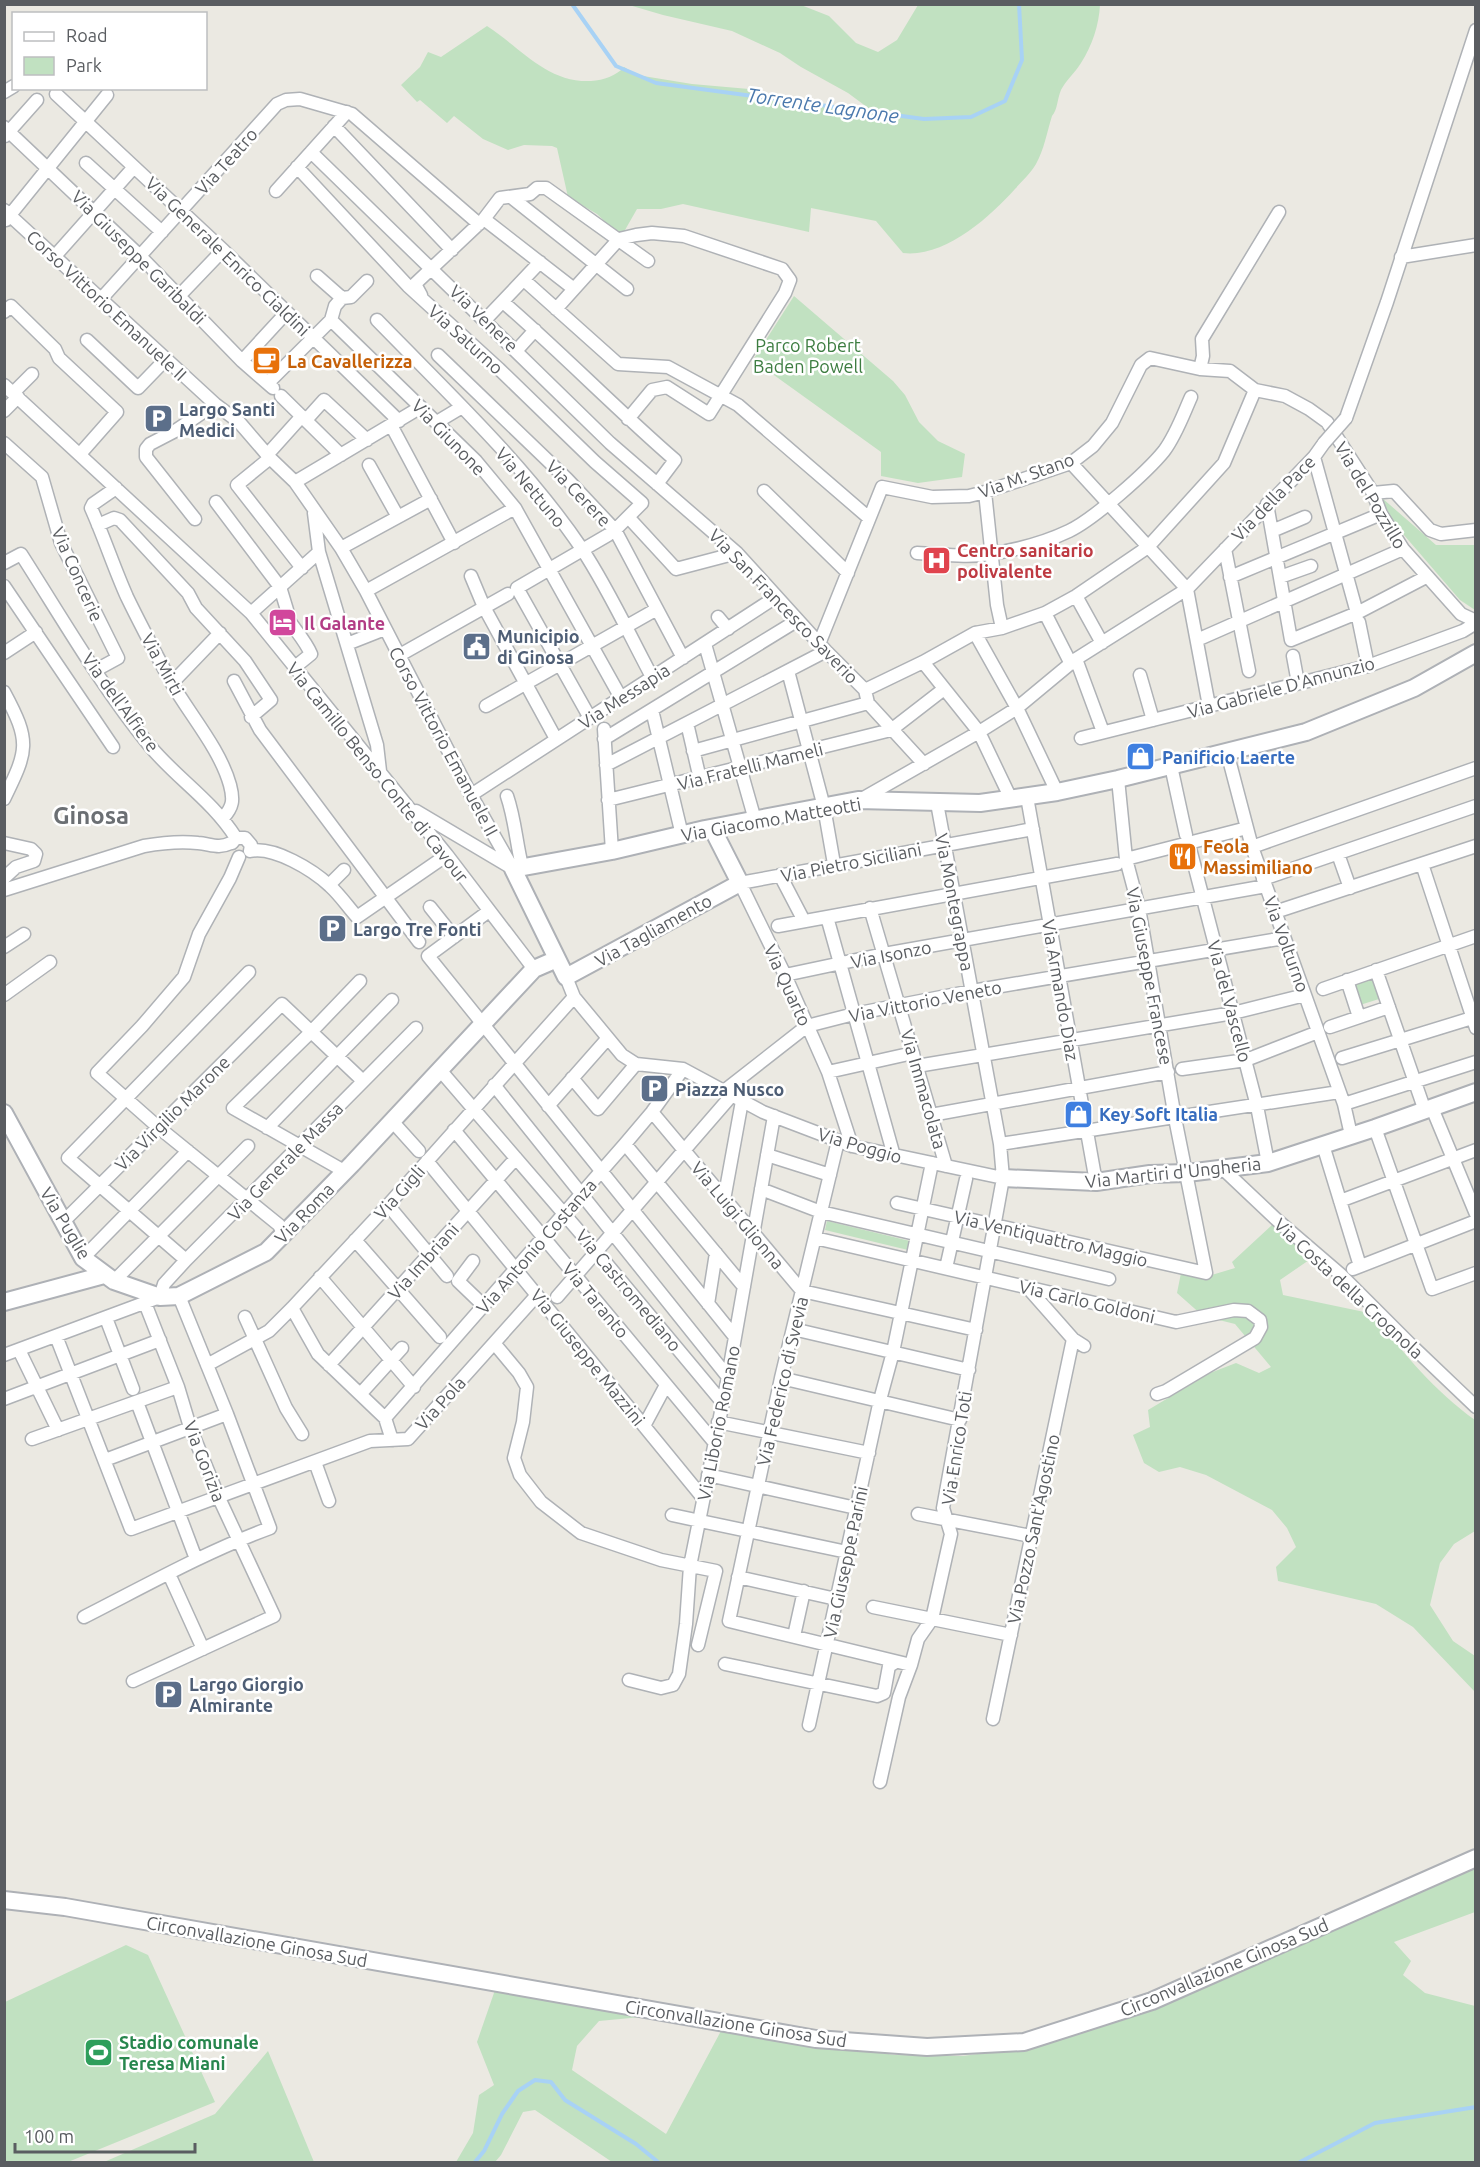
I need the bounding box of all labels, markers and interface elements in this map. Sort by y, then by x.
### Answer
legend [12,12,207,90]
text: Road [66,25,108,45]
text: Park [66,55,102,75]
water label: Torrente Lagnone [746,83,900,127]
street label: Via Teatro [191,124,261,198]
street label: Via Generale Enrico Cialdini [142,172,314,340]
street label: Via Giuseppe Garibaldi [68,186,210,328]
street label: Corso Vittorio Emanuele II [23,226,191,384]
street label: Via Venere [446,280,522,356]
street label: Via Saturno [425,300,507,378]
park label: Parco Robert Baden Powell [753,335,863,376]
cafe icon: La Cavallerizza [250,345,282,377]
place label: La Cavallerizza [287,351,413,371]
street label: Via Giunone [408,395,490,479]
place label: Largo Santi Medici [179,399,275,440]
parking icon: Largo Santi Medici [142,403,174,435]
street label: Via del Pozzillo [1331,438,1411,552]
street label: Via Nettuno [492,443,570,531]
street label: Via M. Stano [975,448,1077,502]
street label: Via della Pace [1227,451,1319,545]
street label: Via Cerere [543,456,615,530]
street label: Via Concerie [48,524,108,624]
street label: Via San Francesco Saverio [705,525,863,687]
place label: Centro sanitario polivalente [957,540,1094,581]
hospital icon: Centro sanitario polivalente [920,544,952,576]
hotel icon: Il Galante [267,607,299,639]
place label: Il Galante [304,613,385,633]
place label: Municipio di Ginosa [497,626,580,667]
street label: Via Mirti [138,629,188,699]
public building icon: Municipio di Ginosa [460,630,492,662]
street label: Corso Vittorio Emanuele II [386,643,502,839]
street label: Via dell'Alfiere [78,649,164,755]
street label: Via Gabriele D'Annunzio [1185,652,1377,722]
street label: Via Camillo Benso Conte di Cavour [283,658,473,886]
street label: Via Messapia [575,659,673,733]
street label: Via Fratelli Mameli [675,738,825,794]
shop icon: Panificio Laerte [1125,741,1157,773]
place label: Panificio Laerte [1162,747,1295,767]
street label: Via Giacomo Matteotti [679,793,863,845]
district label: Ginosa [53,802,129,829]
street label: Via Montegrappa [932,831,978,973]
place label: Feola Massimiliano [1203,836,1313,877]
street label: Via Pietro Siciliani [779,839,923,885]
restaurant icon: Feola Massimiliano [1166,840,1198,872]
street label: Via Giuseppe Francese [1123,885,1177,1067]
street label: Via Tagliamento [591,890,715,970]
street label: Via Volturno [1260,893,1314,995]
parking icon: Largo Tre Fonti [316,913,348,945]
street label: Via Armando Diaz [1039,918,1083,1062]
place label: Largo Tre Fonti [353,919,482,939]
street label: Via Isonzo [849,936,933,972]
street label: Via del Vascello [1204,938,1256,1064]
street label: Via Quarto [760,941,816,1029]
street label: Via Vittorio Veneto [847,976,1003,1026]
street label: Via Immacolata [897,1027,951,1151]
street label: Via Virgilio Marone [111,1052,233,1174]
parking icon: Piazza Nusco [638,1073,670,1105]
place label: Piazza Nusco [675,1079,784,1099]
street label: Via Generale Massa [223,1098,347,1224]
shop icon: Key Soft Italia [1062,1098,1094,1130]
place label: Key Soft Italia [1099,1104,1218,1124]
street label: Via Poggio [816,1123,904,1167]
street label: Via Martiri d'Ungheria [1084,1153,1262,1191]
street label: Via Luigi Glionna [687,1157,789,1273]
street label: Via Gigli [370,1161,428,1223]
street label: Via Antonio Costanza [472,1175,600,1317]
street label: Via Roma [270,1179,338,1247]
street label: Via Puglie [37,1183,95,1263]
street label: Via Ventiquattro Maggio [952,1206,1150,1270]
street label: Via Costa della Crognola [1270,1214,1428,1362]
street label: Via Imbriani [384,1219,462,1303]
street label: Via Castromediano [572,1225,686,1355]
street label: Via Taranto [559,1258,633,1342]
street label: Via Carlo Goldoni [1017,1276,1157,1326]
street label: Via Giuseppe Mazzini [527,1285,649,1429]
street label: Via Federico di Svevia [753,1294,811,1468]
street label: Via Liborio Romano [693,1344,743,1502]
street label: Via Pola [411,1372,469,1434]
street label: Via Enrico Toti [937,1389,975,1507]
street label: Via Gorizia [180,1418,230,1504]
street label: Via Pozzo Sant'Agostino [1003,1432,1063,1626]
street label: Via Giuseppe Parini [819,1484,871,1640]
place label: Largo Giorgio Almirante [189,1674,304,1715]
parking icon: Largo Giorgio Almirante [152,1678,184,1710]
street label: Circonvallazione Ginosa Sud [145,1912,369,1970]
street label: Circonvallazione Ginosa Sud [1117,1914,1331,2020]
street label: Circonvallazione Ginosa Sud [624,1996,848,2050]
place label: Stadio comunale Teresa Miani [119,2032,259,2073]
sports icon: Stadio comunale Teresa Miani [82,2036,114,2068]
scale bar [15,2116,195,2154]
text: 100 m [24,2126,74,2146]

